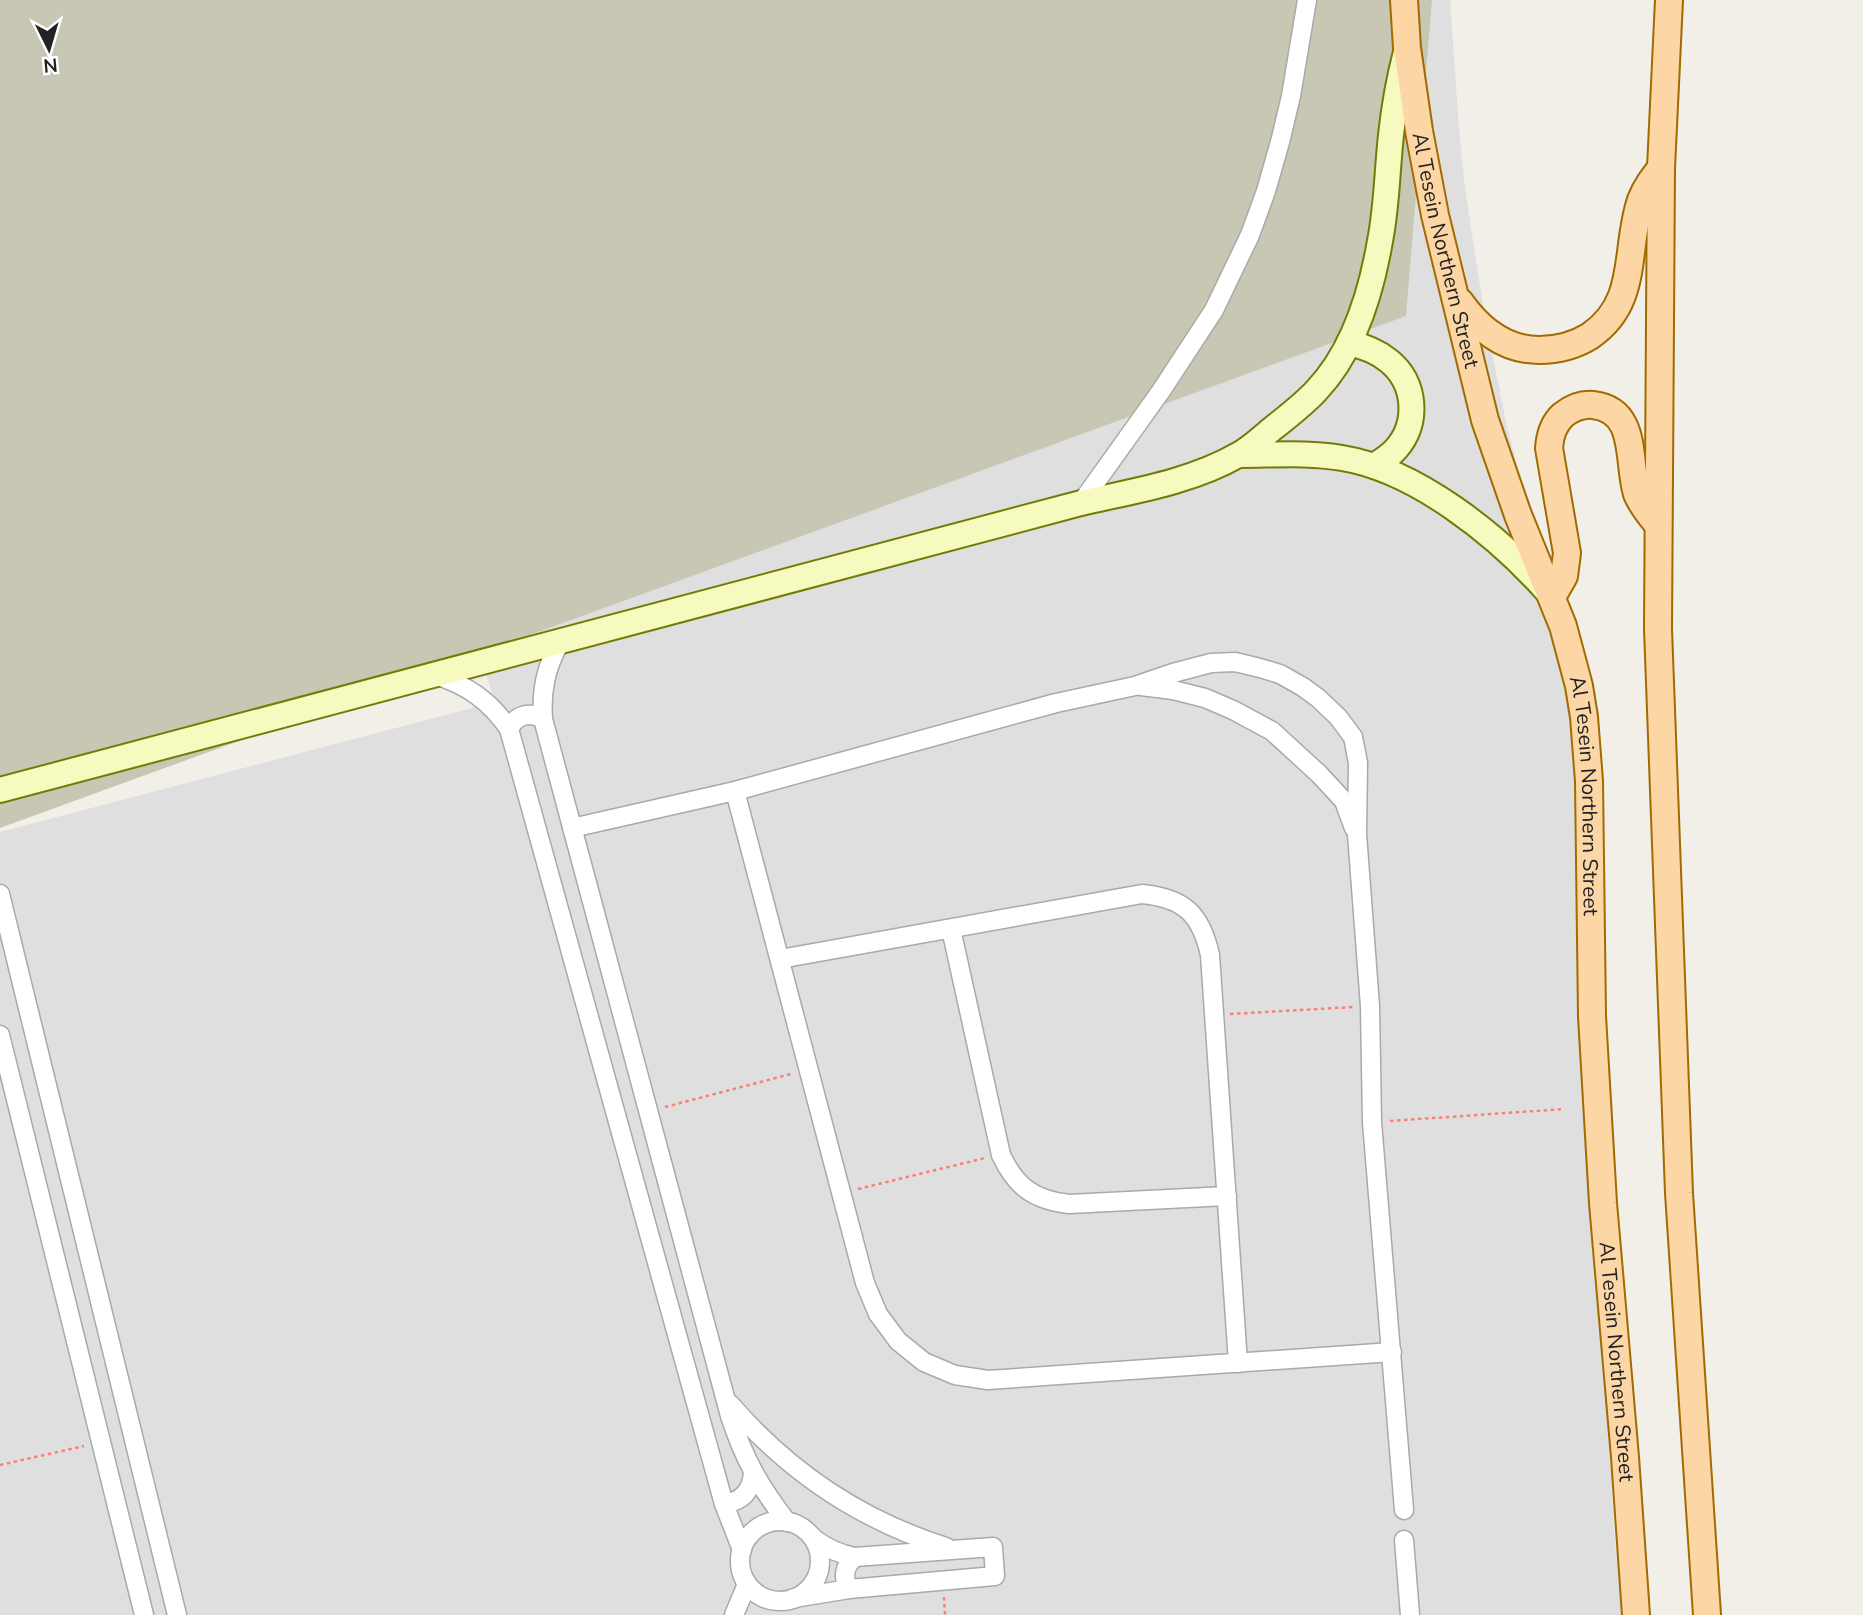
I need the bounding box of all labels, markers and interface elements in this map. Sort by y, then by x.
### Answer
north arrow [14,14,84,84]
text: N [42,51,59,79]
street label: Al Tesein Northern Street [1406,130,1486,371]
street label: Al Tesein Northern Street [1563,672,1605,917]
street label: Al Tesein Northern Street [1592,1240,1641,1483]

